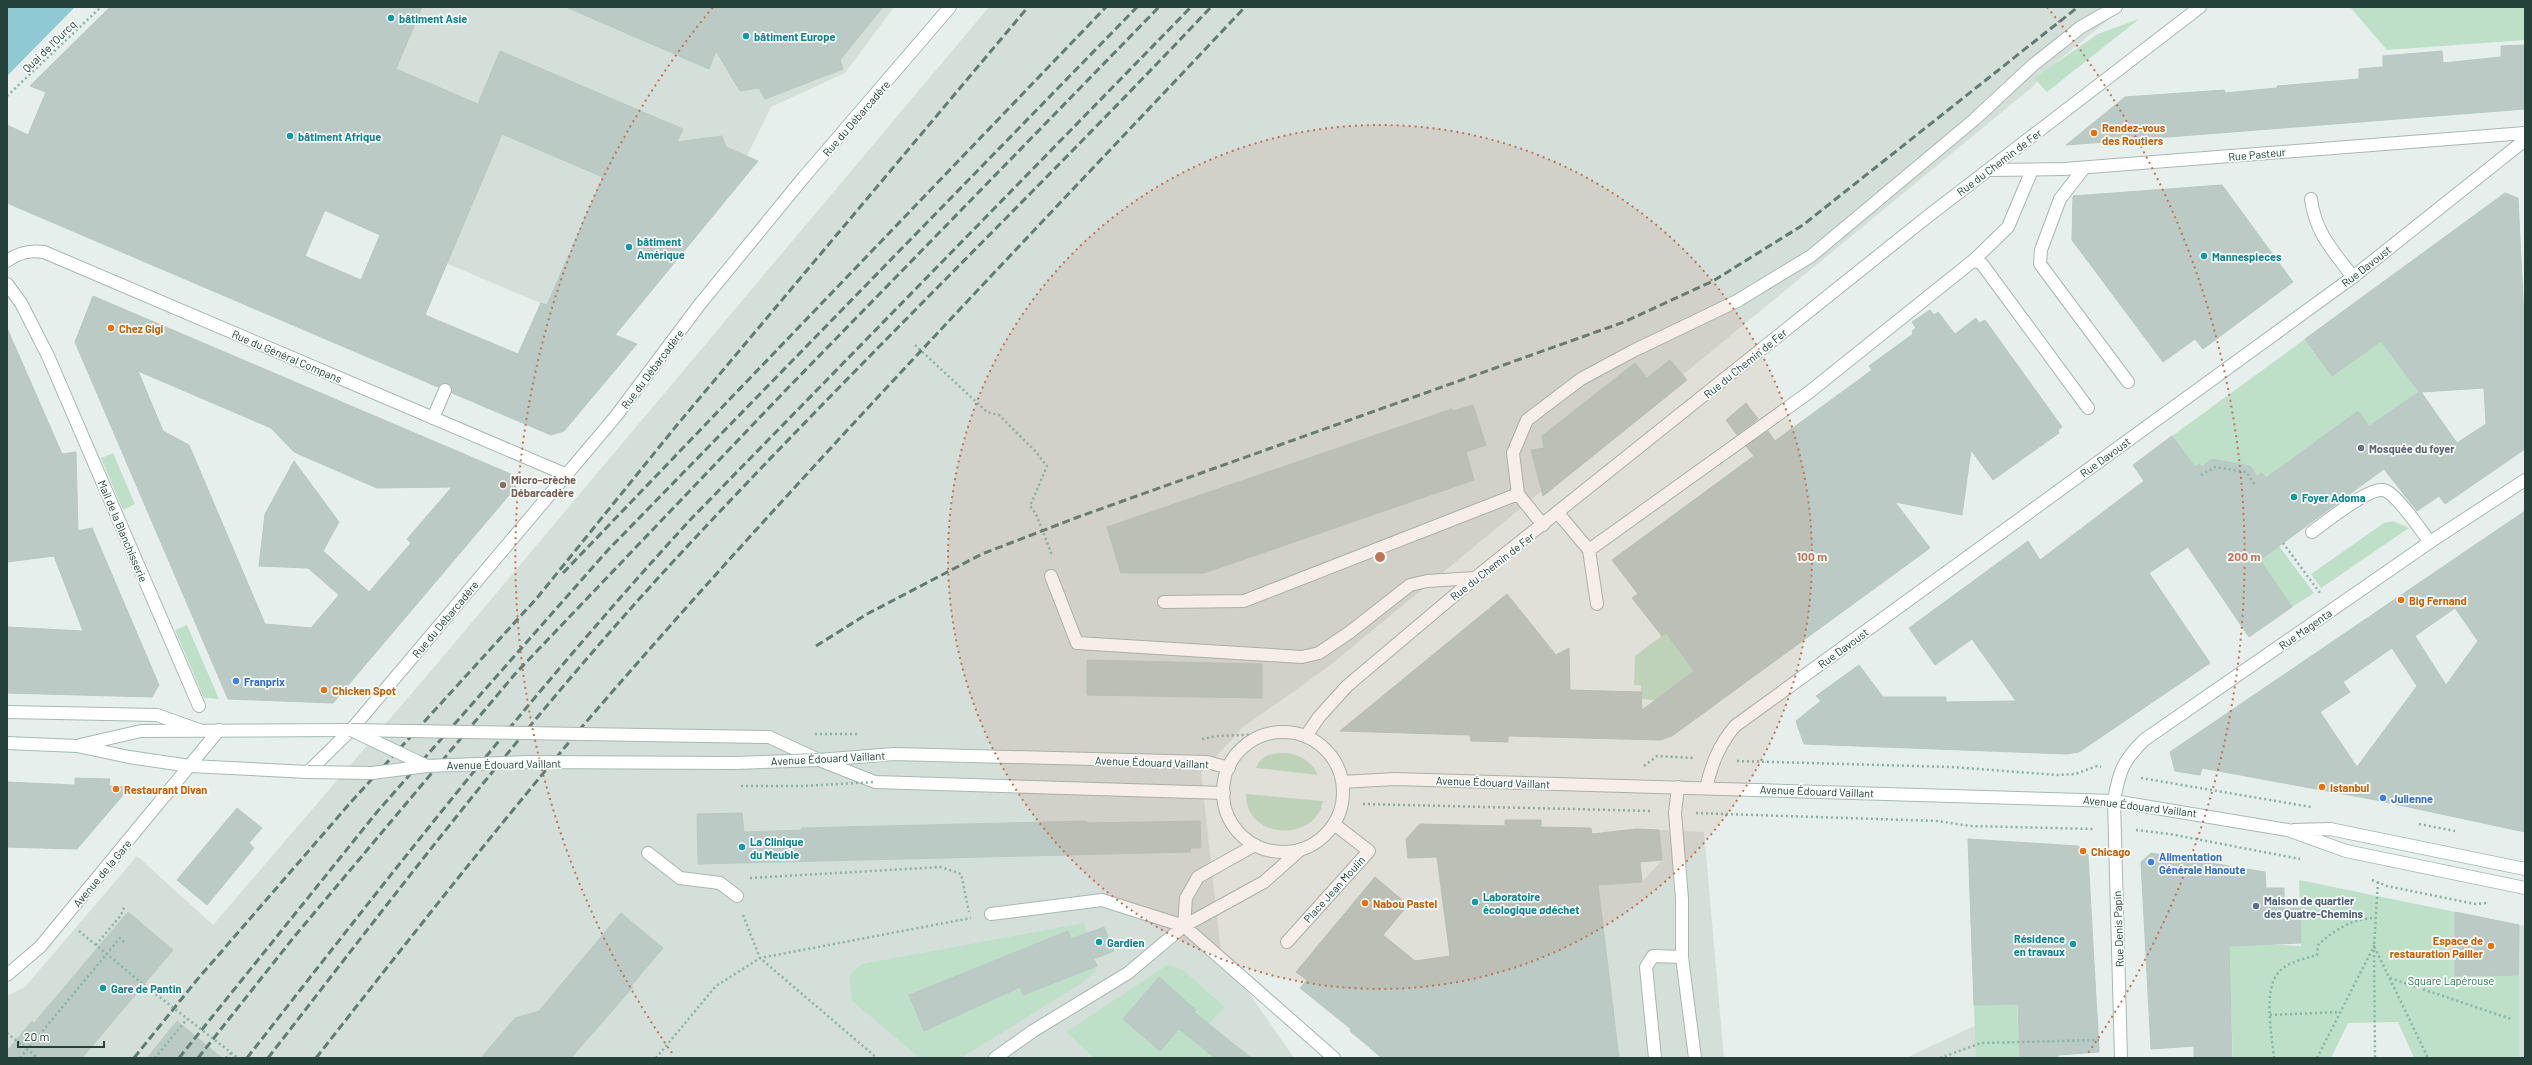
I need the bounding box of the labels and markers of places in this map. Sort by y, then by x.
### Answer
place label: bâtiment Asie [399,12,467,25]
marker: bâtiment Asie [386,13,396,23]
place label: bâtiment Europe [754,30,835,43]
marker: bâtiment Europe [741,31,751,41]
place label: Rendez-vous des Routiers [2102,121,2166,147]
marker: Rendez-vous des Routiers [2089,128,2099,138]
place label: bâtiment Afrique [298,130,381,143]
marker: bâtiment Afrique [285,131,295,141]
place label: bâtiment Amérique [637,235,685,261]
marker: bâtiment Amérique [624,242,634,252]
place label: Mannespieces [2212,250,2282,263]
marker: Mannespieces [2199,251,2209,261]
place label: Chez Gigi [119,322,164,335]
marker: Chez Gigi [106,323,116,333]
place label: Mosquée du foyer [2369,442,2455,455]
marker: Mosquée du foyer [2356,443,2366,453]
place label: Micro-crèche Débarcadère [511,473,576,499]
marker: Micro-crèche Débarcadère [498,480,508,490]
place label: Foyer Adoma [2302,491,2366,504]
marker: Foyer Adoma [2289,492,2299,502]
centre of rings [1373,550,1387,564]
place label: Big Fernand [2409,594,2467,607]
marker: Big Fernand [2396,595,2406,605]
place label: Franprix [244,675,285,688]
marker: Franprix [231,676,241,686]
place label: Chicken Spot [332,684,396,697]
marker: Chicken Spot [319,685,329,695]
place label: Istanbul [2330,781,2370,794]
marker: Istanbul [2317,782,2327,792]
place label: Restaurant Divan [124,783,207,796]
marker: Restaurant Divan [111,784,121,794]
place label: Julienne [2391,792,2433,805]
marker: Julienne [2378,793,2388,803]
place label: La Clinique du Meuble [750,835,804,861]
marker: La Clinique du Meuble [737,842,747,852]
place label: Chicago [2091,845,2130,858]
marker: Chicago [2078,846,2088,856]
place label: Alimentation Générale Hanoute [2159,850,2245,876]
marker: Alimentation Générale Hanoute [2146,857,2156,867]
place label: Laboratoire écologique ødéchet [1483,890,1579,916]
place label: Maison de quartier des Quatre-Chemins [2264,894,2364,920]
place label: Nabou Pastel [1373,897,1438,910]
marker: Laboratoire écologique ødéchet [1470,897,1480,907]
marker: Nabou Pastel [1360,898,1370,908]
marker: Maison de quartier des Quatre-Chemins [2251,901,2261,911]
place label: Résidence en travaux [2014,932,2065,958]
place label: Espace de restauration Pailler [2390,934,2484,960]
place label: Gardien [1107,936,1145,949]
marker: Gardien [1094,937,1104,947]
marker: Résidence en travaux [2068,939,2078,949]
marker: Espace de restauration Pailler [2486,941,2496,951]
place label: Gare de Pantin [111,982,182,995]
marker: Gare de Pantin [98,983,108,993]

